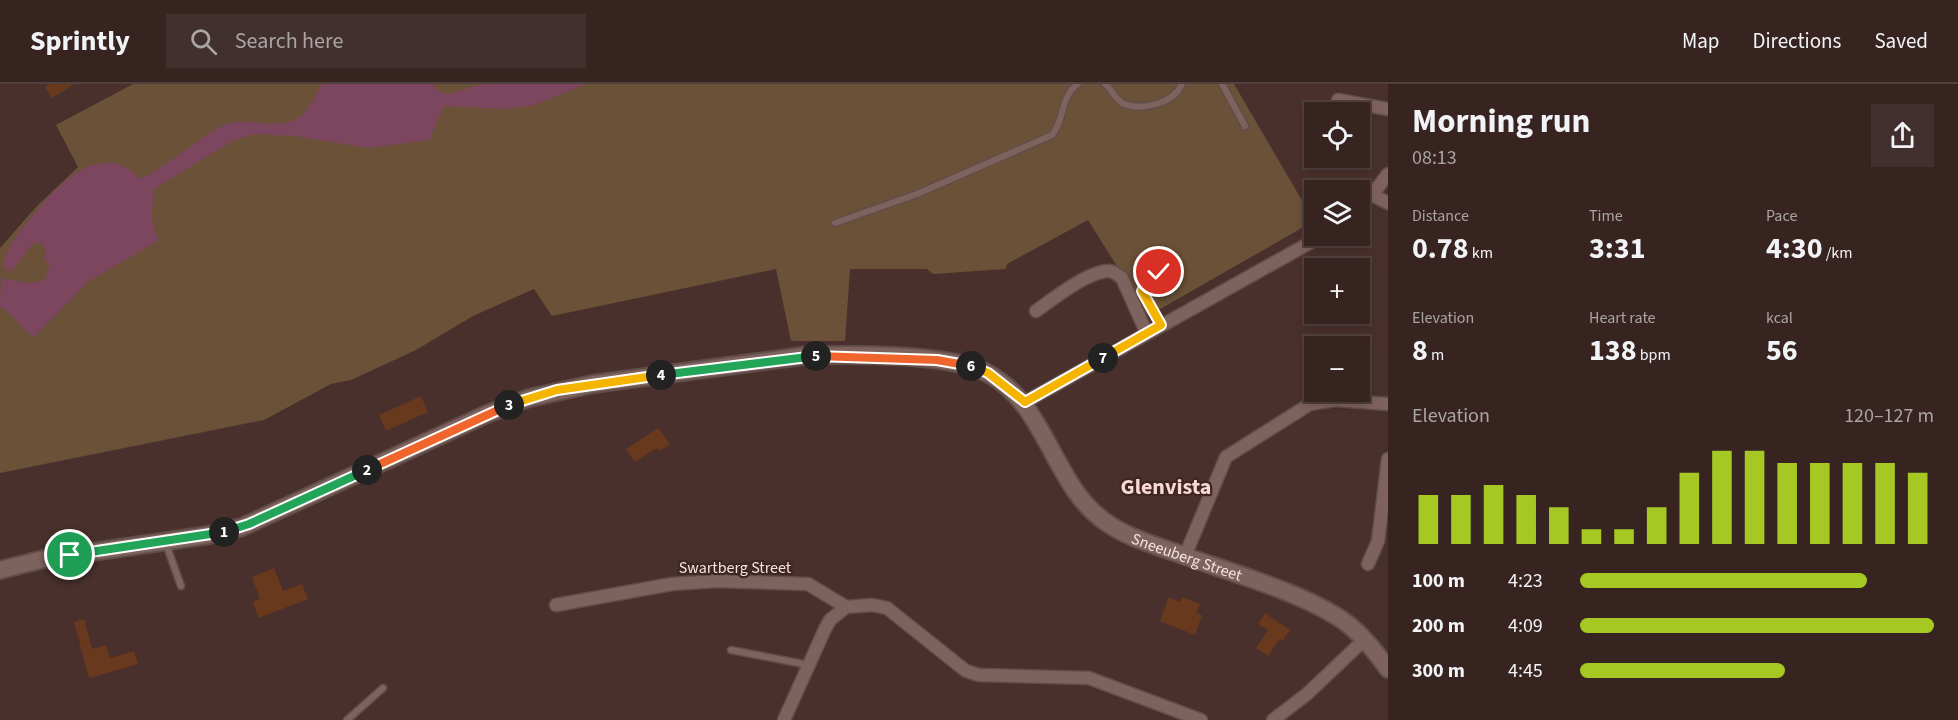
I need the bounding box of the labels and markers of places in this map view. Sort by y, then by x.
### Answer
pin [1133,246,1184,297]
pin: 5 [801,341,831,371]
pin: 7 [1088,343,1118,373]
pin: 6 [956,351,986,381]
pin: 4 [646,360,676,390]
pin: 3 [494,390,524,420]
pin: 2 [352,455,382,485]
pin: 1 [209,517,239,547]
pin [44,529,95,580]

